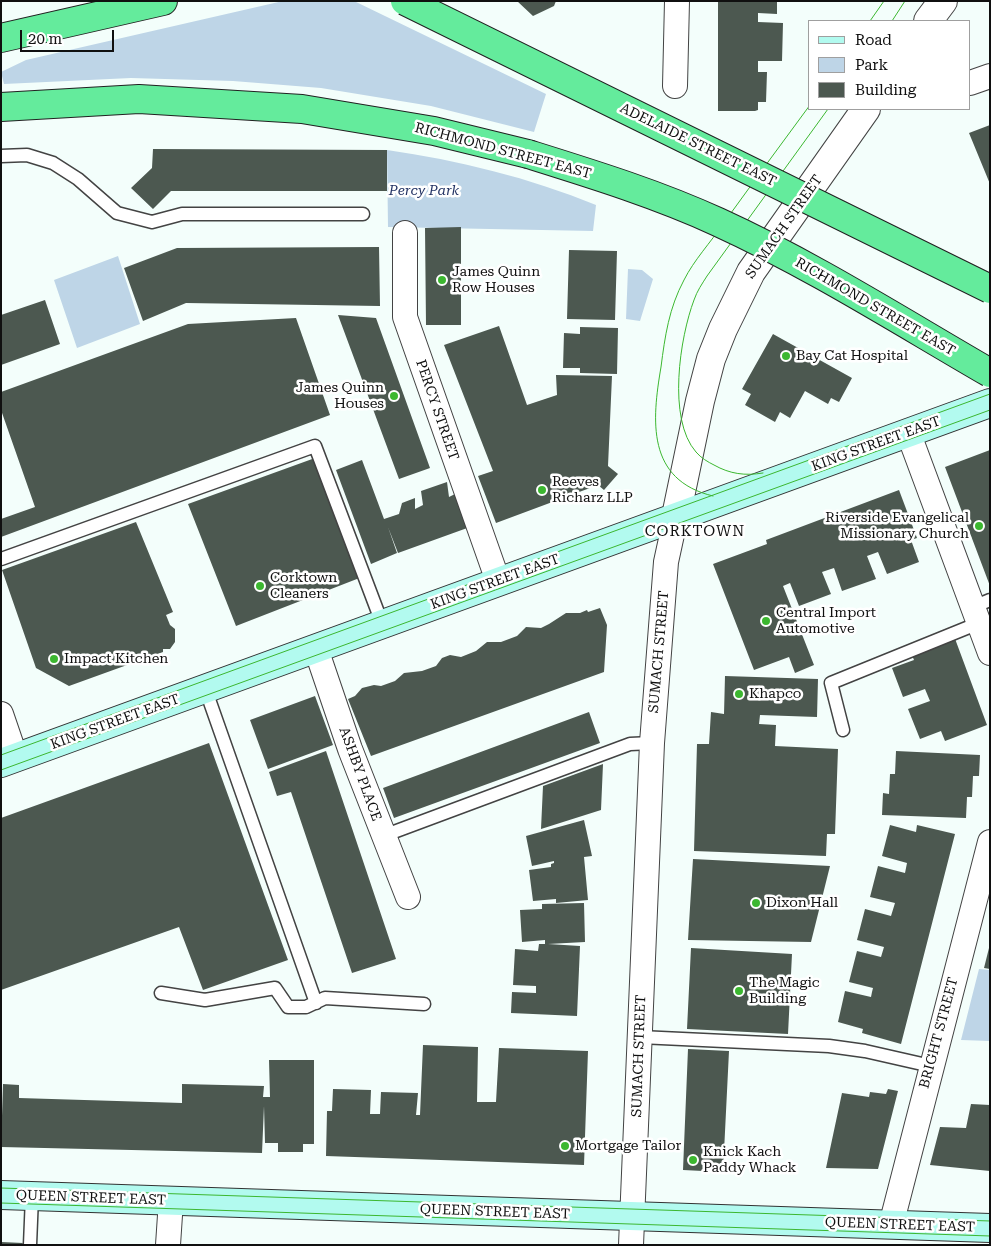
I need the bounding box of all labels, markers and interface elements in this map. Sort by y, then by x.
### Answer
scale bar [22,20,116,52]
legend [808,20,971,110]
text: 20 m [28,30,62,48]
text: Road [855,31,892,49]
text: Park [855,56,888,74]
text: Building [855,81,916,99]
street label: ADELAIDE STREET EAST [617,100,779,190]
street label: RICHMOND STREET EAST [413,119,593,183]
street label: SUMACH STREET [742,172,826,282]
park label: Percy Park [389,183,459,199]
street label: RICHMOND STREET EAST [792,254,958,360]
place label: James Quinn Row Houses [452,264,540,296]
marker: James Quinn Row Houses [436,274,448,286]
place label: Bay Cat Hospital [796,348,908,364]
marker: Bay Cat Hospital [780,350,792,362]
street label: PERCY STREET [412,357,462,463]
place label: James Quinn Houses [296,380,384,412]
marker: James Quinn Houses [388,390,400,402]
street label: KING STREET EAST [809,413,943,475]
place label: Reeves Richarz LLP [552,474,633,507]
marker: Reeves Richarz LLP [536,484,548,496]
place label: Riverside Evangelical Missionary Church [825,510,969,542]
marker: Riverside Evangelical Missionary Church [973,520,985,532]
district label: CORKTOWN [644,523,746,541]
street label: KING STREET EAST [428,551,562,613]
place label: Corktown Cleaners [270,570,337,602]
marker: Corktown Cleaners [254,580,266,592]
street label: SUMACH STREET [645,590,673,714]
place label: Central Import Automotive [776,605,876,638]
marker: Central Import Automotive [760,615,772,627]
place label: Impact Kitchen [64,651,168,667]
marker: Impact Kitchen [48,653,60,665]
place label: Khapco [749,686,801,702]
marker: Khapco [733,688,745,700]
street label: KING STREET EAST [48,691,182,753]
street label: ASHBY PLACE [335,725,385,823]
place label: Dixon Hall [766,895,838,911]
marker: Dixon Hall [750,897,762,909]
place label: The Magic Building [749,975,820,1008]
street label: BRIGHT STREET [916,976,962,1090]
marker: The Magic Building [733,985,745,997]
street label: SUMACH STREET [628,994,650,1118]
place label: Mortgage Tailor [575,1138,681,1154]
marker: Mortgage Tailor [559,1140,571,1152]
place label: Knick Kach Paddy Whack [703,1144,796,1176]
marker: Knick Kach Paddy Whack [687,1154,699,1166]
street label: QUEEN STREET EAST [16,1187,166,1209]
street label: QUEEN STREET EAST [420,1201,570,1223]
street label: QUEEN STREET EAST [825,1214,975,1236]

